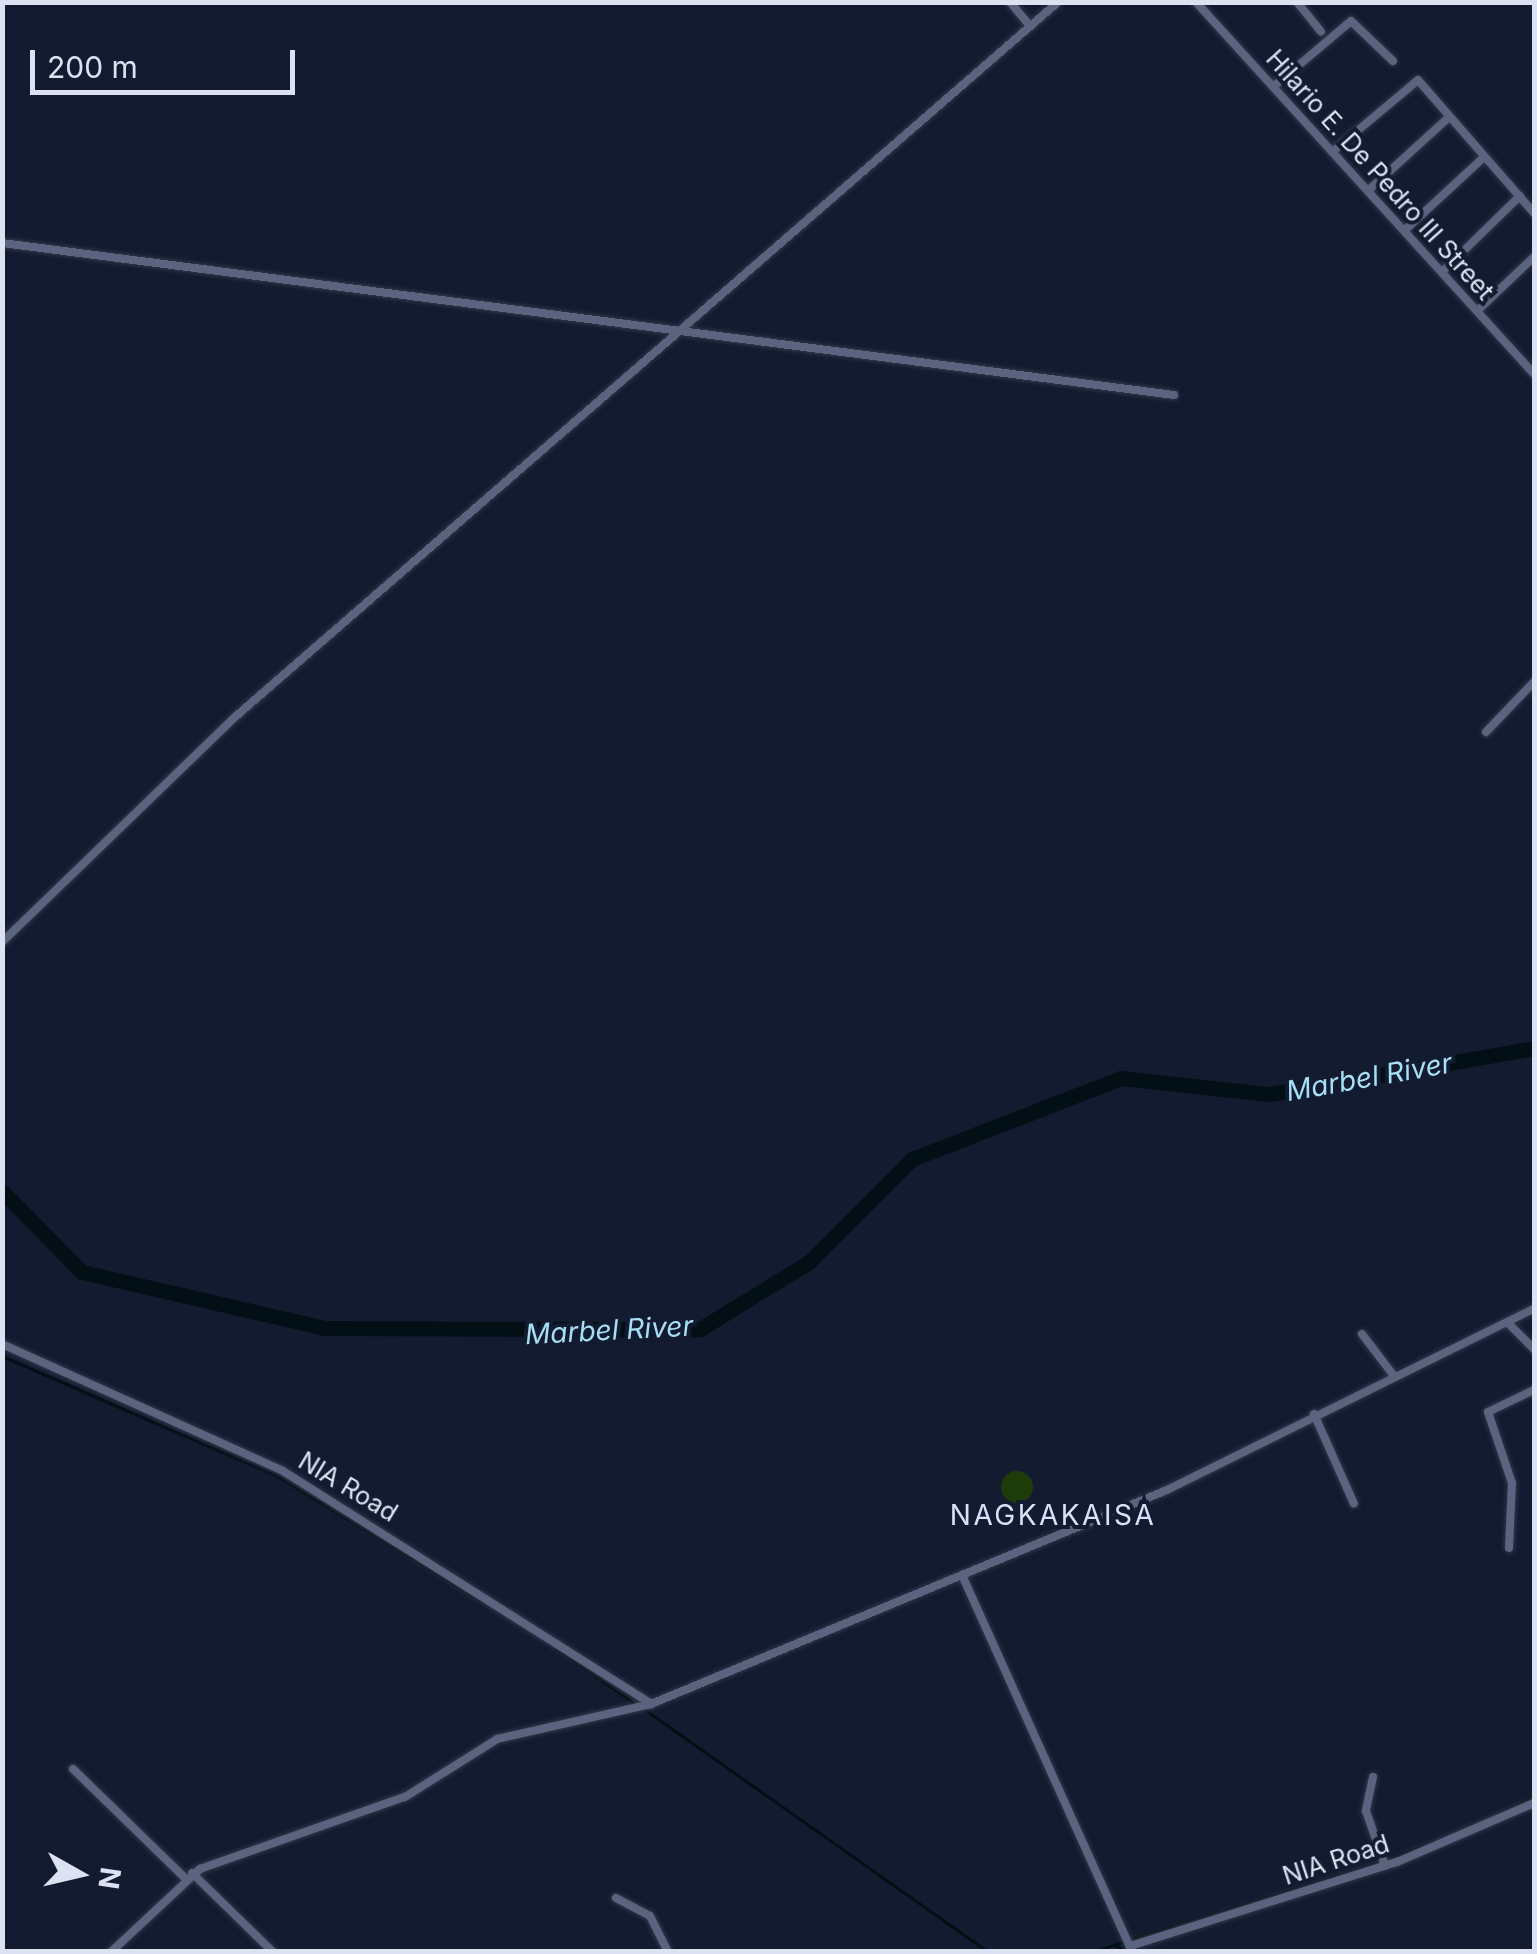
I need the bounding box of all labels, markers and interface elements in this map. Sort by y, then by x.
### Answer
scale bar [35,30,300,92]
street label: Hilario E. De Pedro III Street [1260,44,1500,306]
text: 200 m [47,49,138,85]
water label: Marbel River [1283,1046,1455,1108]
water label: Marbel River [524,1309,694,1351]
street label: NIA Road [293,1446,403,1528]
district label: NAGKAKAISA [950,1498,1156,1532]
north arrow [30,1824,130,1924]
street label: NIA Road [1279,1829,1393,1891]
text: N [91,1865,128,1891]

